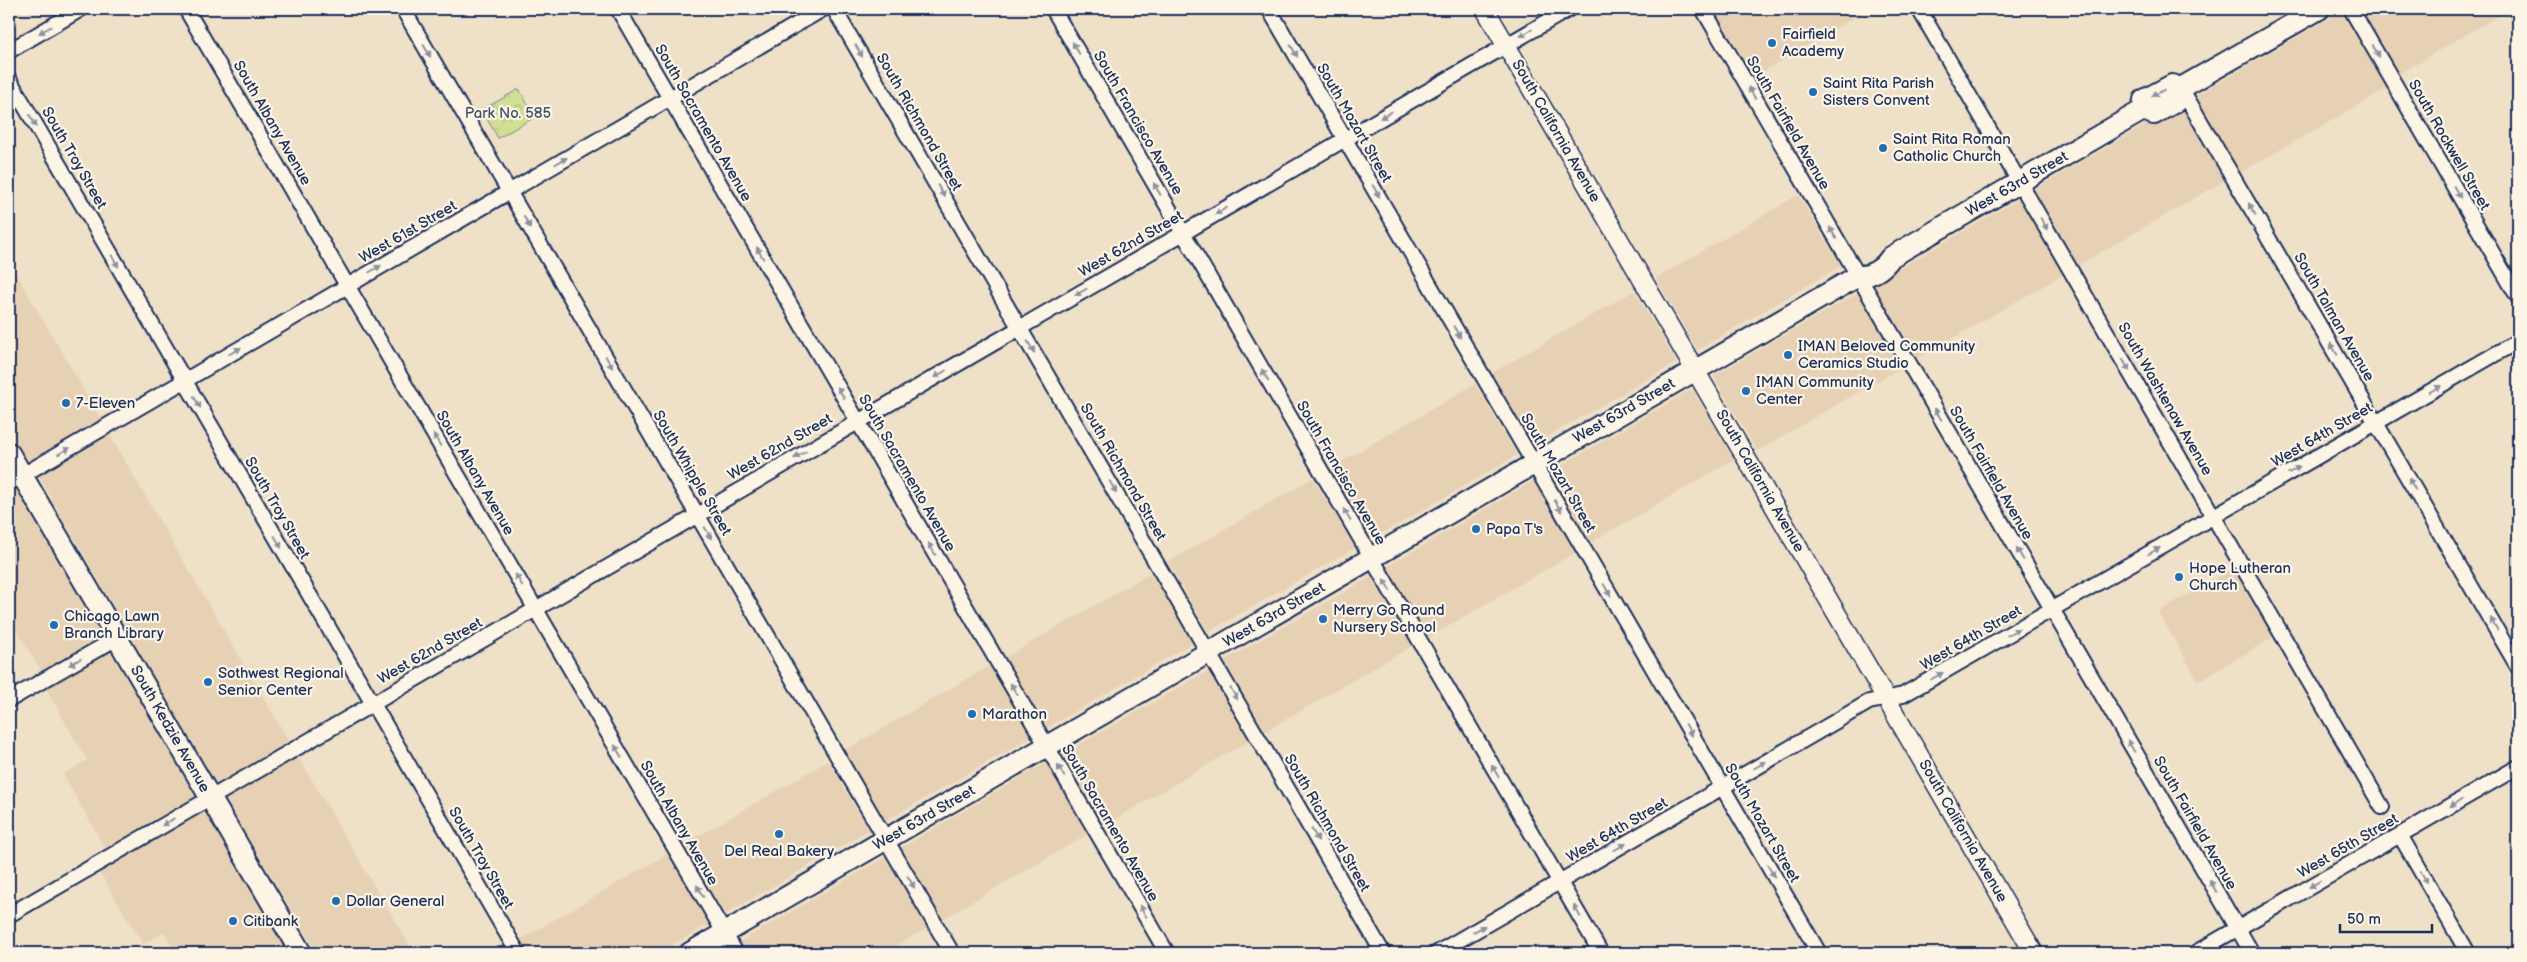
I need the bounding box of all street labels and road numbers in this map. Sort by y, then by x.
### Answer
street label: South Sacramento Avenue [650,41,756,205]
street label: South Francisco Avenue [1089,47,1187,199]
street label: South Richmond Street [872,50,966,195]
street label: South Fairfield Avenue [1742,53,1834,193]
street label: South California Avenue [1507,56,1605,206]
street label: South Albany Avenue [229,57,315,189]
street label: South Mozart Street [1312,60,1396,186]
street label: South Rockwell Street [2404,76,2494,214]
street label: South Troy Street [37,104,111,213]
street label: West 63rd Street [1963,147,2072,221]
street label: West 61st Street [356,196,461,268]
street label: West 62nd Street [1075,206,1187,282]
street label: South Talman Avenue [2289,249,2379,385]
street label: South Washtenaw Avenue [2113,319,2217,479]
street label: West 63rd Street [1570,374,1679,448]
street label: South Sacramento Avenue [854,391,960,555]
street label: South Francisco Avenue [1292,397,1390,549]
street label: West 64th Street [2268,398,2376,472]
street label: South Richmond Street [1076,400,1170,545]
street label: South Fairfield Avenue [1945,403,2037,543]
street label: South California Avenue [1711,406,1809,556]
street label: South Albany Avenue [432,407,518,539]
street label: South Whipple Street [648,407,736,539]
street label: West 62nd Street [724,409,836,485]
street label: South Mozart Street [1516,410,1600,536]
street label: South Troy Street [240,454,314,563]
street label: West 63rd Street [1220,578,1329,652]
street label: West 64th Street [1917,601,2025,675]
street label: West 62nd Street [374,613,486,689]
street label: South Kedzie Avenue [126,662,214,796]
street label: South Sacramento Avenue [1057,741,1163,905]
street label: South Richmond Street [1280,751,1374,896]
street label: South Fairfield Avenue [2149,753,2241,893]
street label: South California Avenue [1914,756,2012,906]
street label: South Albany Avenue [636,757,722,889]
street label: South Mozart Street [1720,760,1804,886]
street label: West 63rd Street [870,781,979,855]
street label: West 64th Street [1563,793,1671,867]
street label: South Troy Street [444,804,518,913]
street label: West 65th Street [2294,809,2402,883]

